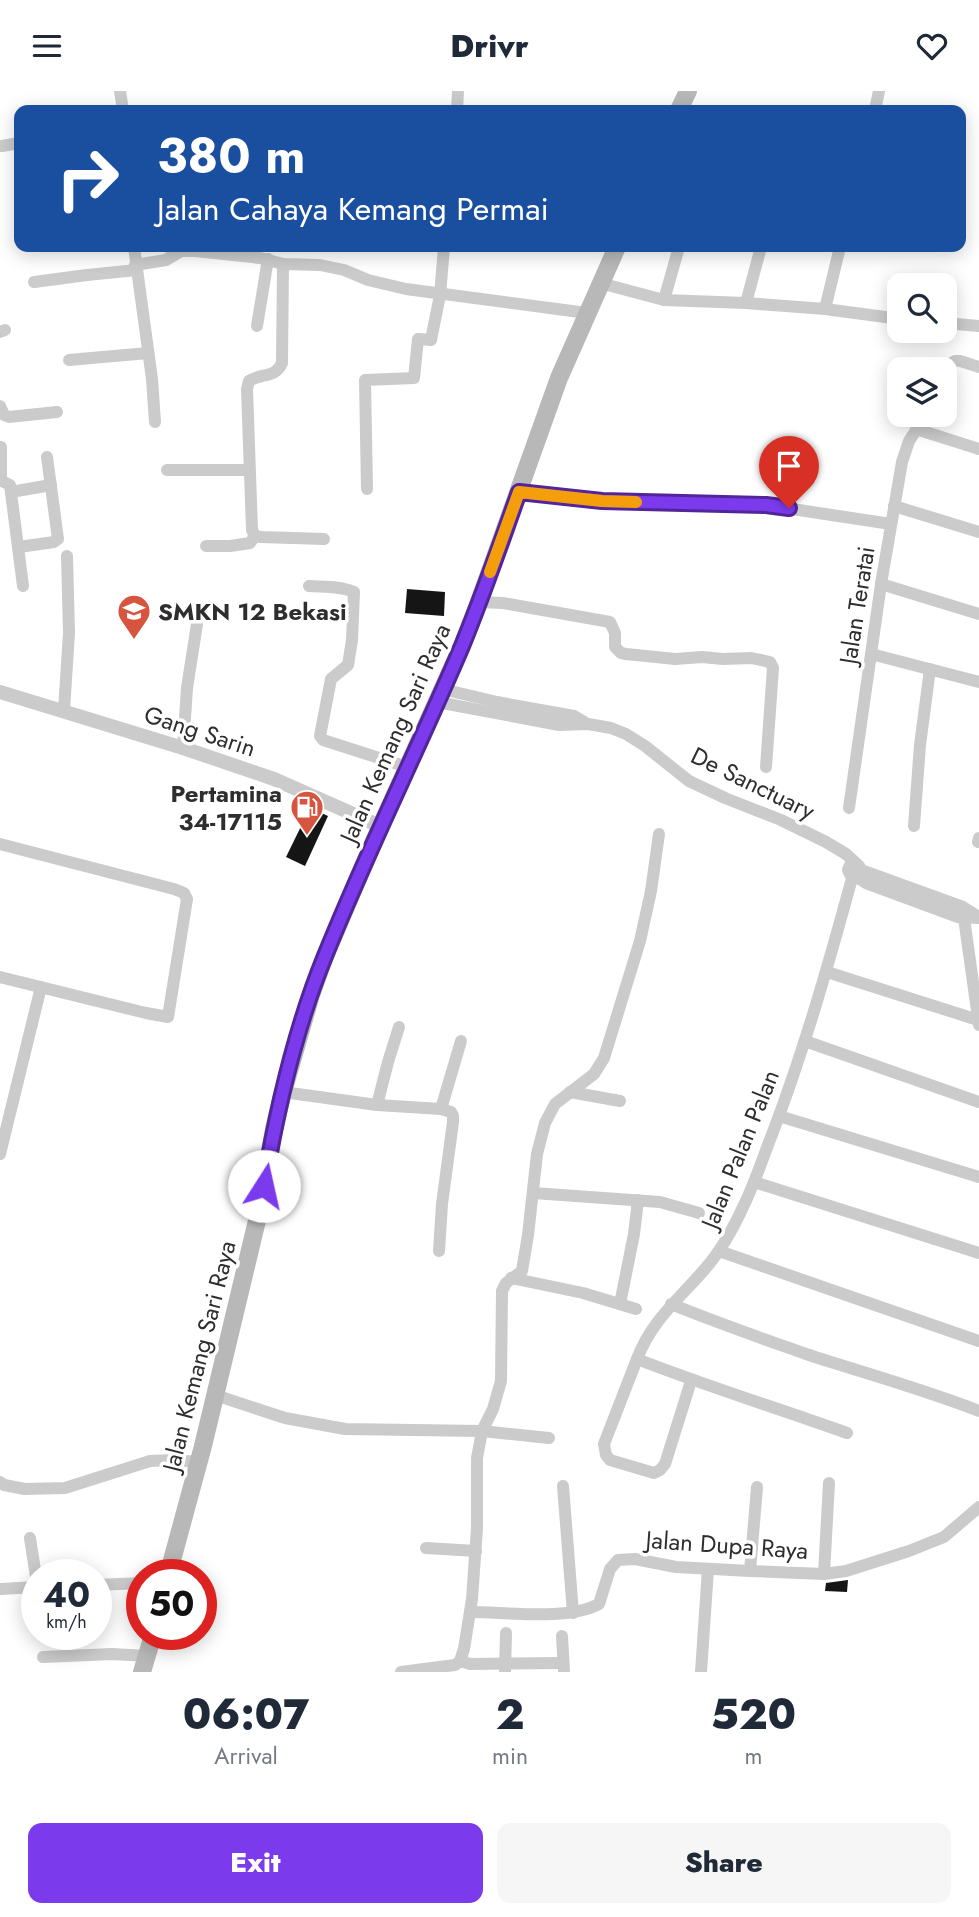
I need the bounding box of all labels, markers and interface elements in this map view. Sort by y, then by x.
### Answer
text: Drivr [450,23,529,69]
icon: menu [28,27,66,65]
icon: heart [913,27,951,65]
text: 380 m [157,121,305,191]
icon: right [42,133,133,224]
text: Jalan Cahaya Kemang Permai [157,186,549,232]
map controls [887,273,957,427]
button: search [887,273,957,343]
button: layers [887,357,957,427]
pin [759,436,819,508]
icon: arrive [770,447,808,485]
street label: Jalan Teratai [830,544,884,669]
school or university icon: SMKN 12 Bekasi [115,592,153,641]
place label: SMKN 12 Bekasi [158,594,347,629]
street label: Jalan Kemang Sari Raya [330,618,459,851]
street label: Gang Sarin [140,697,260,765]
street label: De Sanctuary [685,738,821,828]
place label: Pertamina 34-17115 [171,776,282,839]
fuel station icon: Pertamina 34-17115 [288,788,326,837]
street label: Jalan Palan Palan [691,1064,788,1237]
position arrow [227,1149,301,1223]
street label: Jalan Kemang Sari Raya [153,1237,245,1478]
street label: Jalan Dupa Raya [642,1522,809,1568]
speed limit sign: 50 [126,1559,217,1650]
text: 40 [43,1570,90,1620]
text: km/h [46,1609,87,1635]
text: 06:07 [183,1684,309,1745]
text: 2 [496,1684,524,1745]
text: 520 [711,1684,796,1745]
text: Arrival [214,1739,278,1773]
text: min [492,1739,528,1773]
text: m [745,1739,763,1773]
button: Exit [28,1823,483,1903]
button: Share [497,1823,951,1903]

